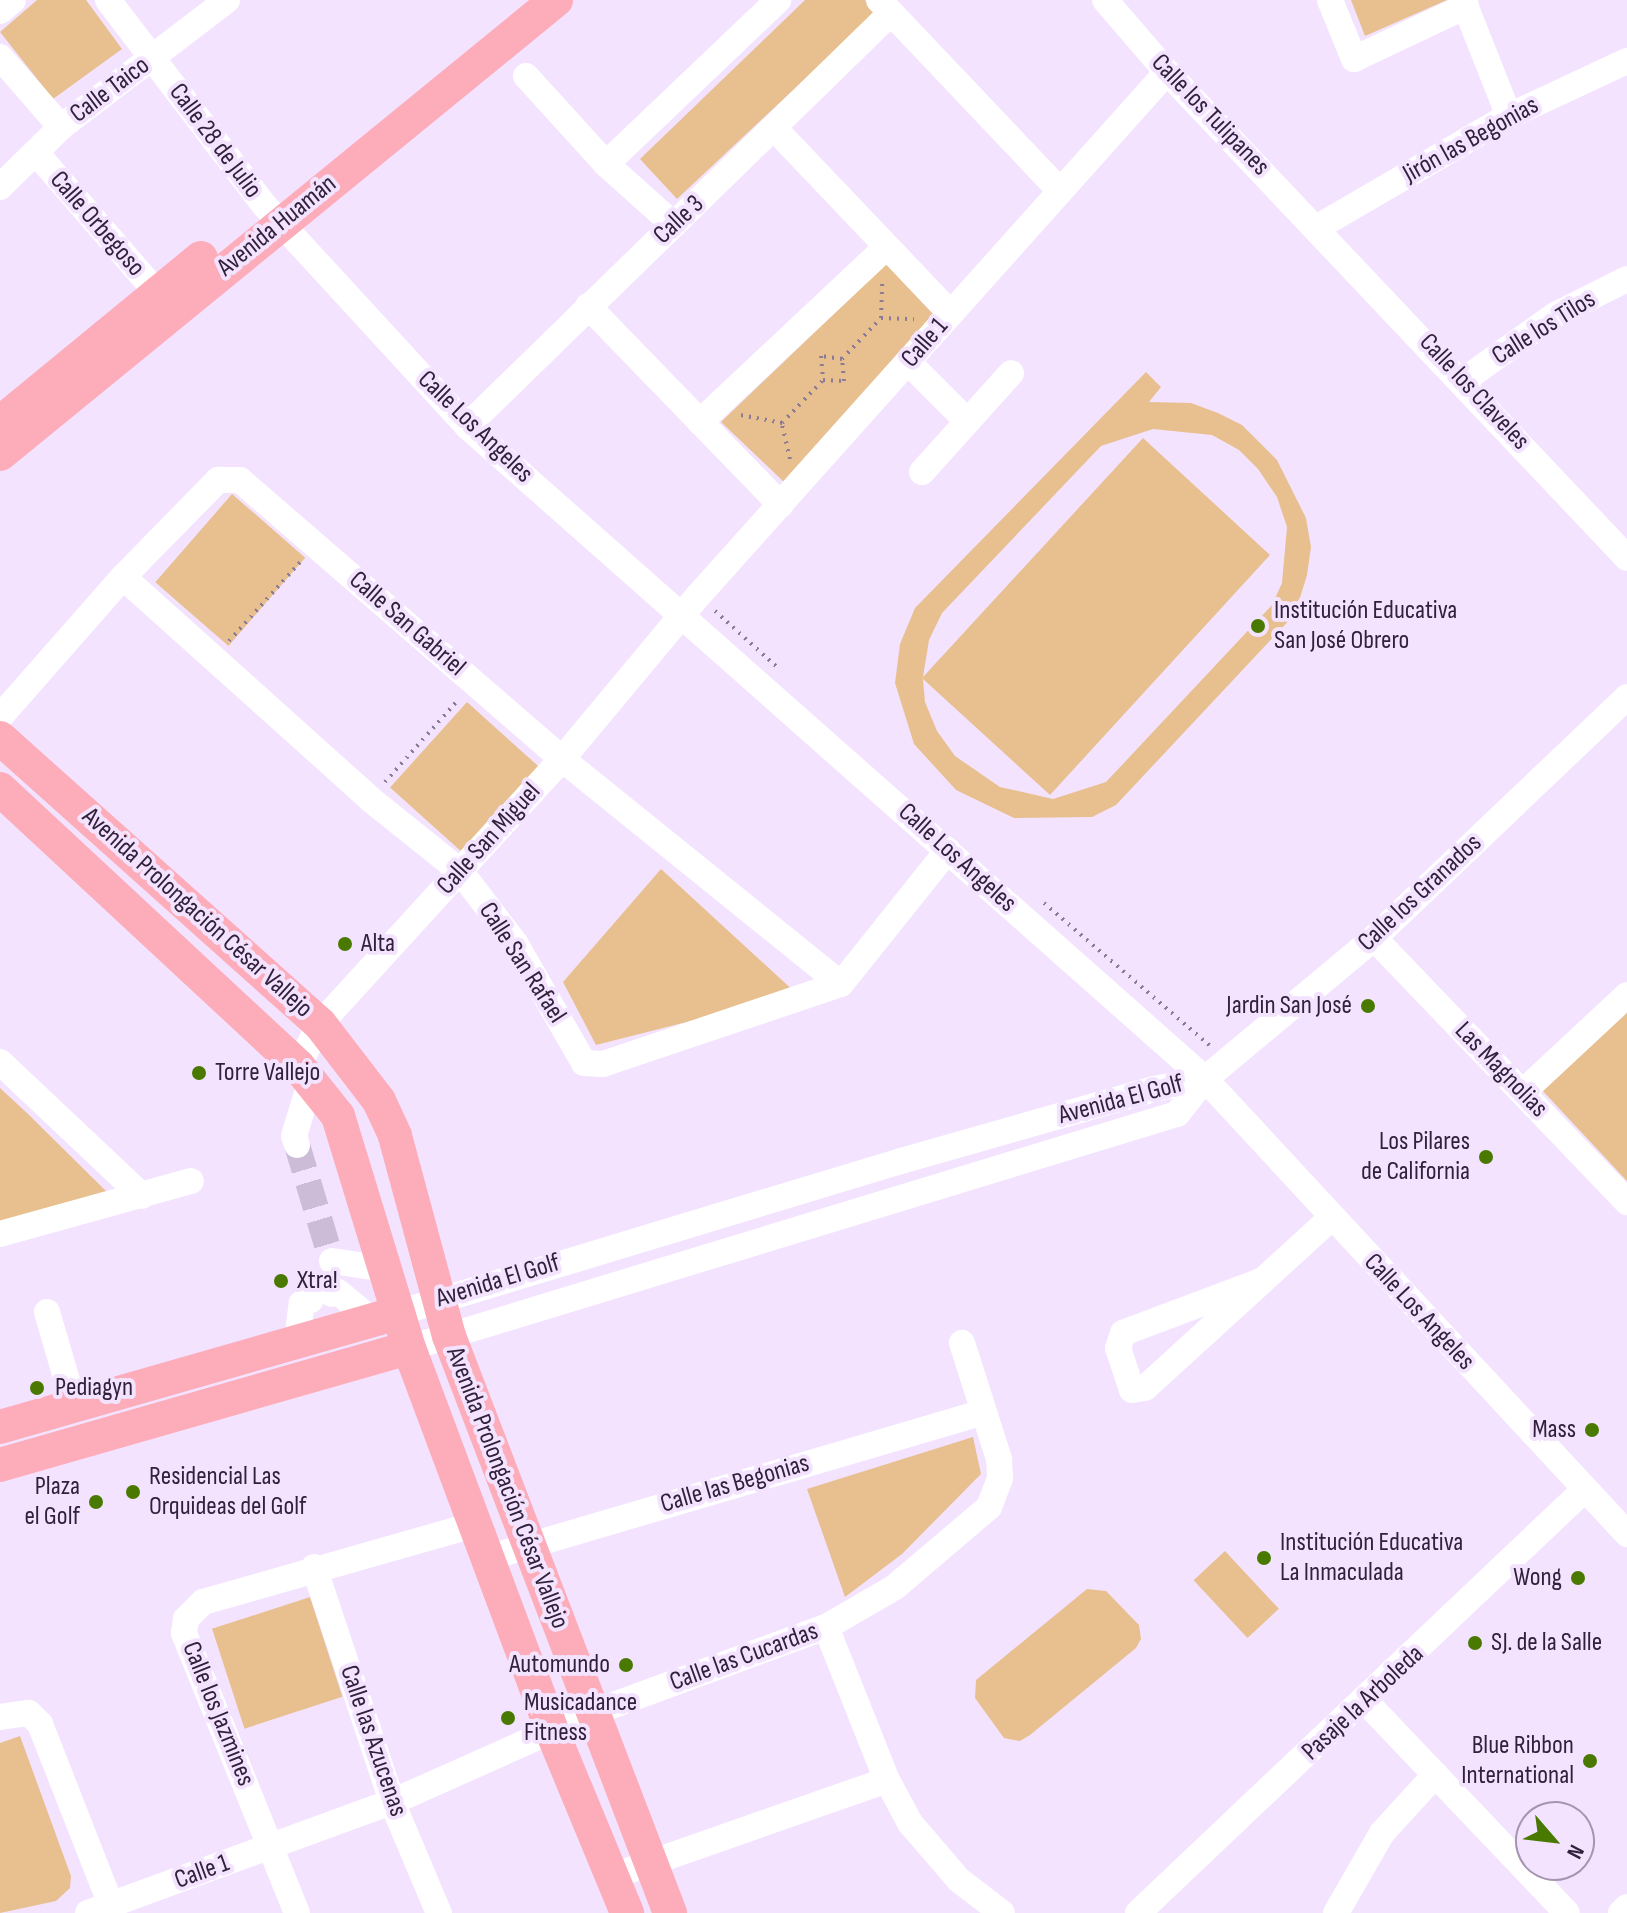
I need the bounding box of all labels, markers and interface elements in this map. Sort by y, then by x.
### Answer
street label: Calle los Tulipanes [1144,48,1276,182]
street label: Calle Taico [64,50,156,130]
street label: Calle 28 de Julio [162,78,268,204]
street label: Jirón las Begonias [1398,90,1544,190]
street label: Calle Orbegoso [43,165,151,283]
street label: Avenida Huamán [211,169,343,283]
street label: Calle 3 [647,189,711,251]
street label: Calle los Tilos [1487,284,1601,372]
street label: Calle 1 [895,312,955,374]
street label: Calle los Claveles [1412,327,1536,457]
street label: Calle Los Angeles [411,364,539,490]
street label: Calle San Gabriel [342,565,472,683]
place label: Institución Educativa San José Obrero [1274,595,1457,656]
marker: Institución Educativa San José Obrero [1249,617,1267,635]
street label: Calle San Miguel [431,777,547,901]
street label: Calle Los Angeles [892,797,1022,919]
street label: Avenida Prolongación César Vallejo [75,801,319,1025]
street label: Calle los Granados [1352,828,1488,958]
street label: Calle San Rafael [472,897,572,1029]
place label: Alta [361,928,395,960]
marker: Alta [336,935,354,953]
place label: Jardin San José [1226,990,1352,1022]
marker: Jardin San José [1359,997,1377,1015]
street label: Las Magnolias [1448,1016,1554,1124]
place label: Torre Vallejo [215,1057,320,1089]
marker: Torre Vallejo [190,1064,208,1082]
street label: Avenida El Golf [1055,1068,1187,1132]
place label: Los Pilares de California [1361,1126,1470,1188]
marker: Los Pilares de California [1477,1148,1495,1166]
street label: Avenida El Golf [432,1247,564,1315]
street label: Calle Los Angeles [1357,1247,1481,1377]
place label: Xtra! [297,1265,338,1297]
marker: Xtra! [272,1272,290,1290]
street label: Avenida Prolongación César Vallejo [439,1343,575,1633]
place label: Pediagyn [55,1372,133,1404]
marker: Pediagyn [26,1377,48,1399]
place label: Mass [1532,1414,1576,1446]
marker: Mass [1583,1421,1601,1439]
street label: Calle las Begonias [657,1448,813,1520]
place label: Residencial Las Orquideas del Golf [149,1461,307,1522]
place label: Plaza el Golf [24,1471,80,1532]
marker: Residencial Las Orquideas del Golf [124,1483,142,1501]
marker: Plaza el Golf [87,1493,105,1511]
place label: Institución Educativa La Inmaculada [1280,1527,1463,1588]
marker: Institución Educativa La Inmaculada [1255,1549,1273,1567]
place label: Wong [1513,1562,1562,1594]
marker: Wong [1569,1569,1587,1587]
street label: Calle las Cucardas [666,1616,822,1698]
place label: SJ. de la Salle [1491,1627,1602,1659]
marker: SJ. de la Salle [1466,1634,1484,1652]
street label: Calle los Jazmines [175,1637,261,1791]
street label: Pasaje la Arboleda [1296,1639,1430,1767]
place label: Automundo [509,1649,610,1681]
marker: Automundo [617,1656,635,1674]
street label: Calle las Azucenas [333,1661,413,1821]
place label: Musicadance Fitness [524,1687,637,1748]
marker: Musicadance Fitness [499,1709,517,1727]
place label: Blue Ribbon International [1461,1730,1574,1792]
marker: Blue Ribbon International [1581,1752,1599,1770]
north arrow [1515,1801,1595,1881]
text: N [1560,1840,1590,1863]
street label: Calle 1 [171,1848,233,1896]

